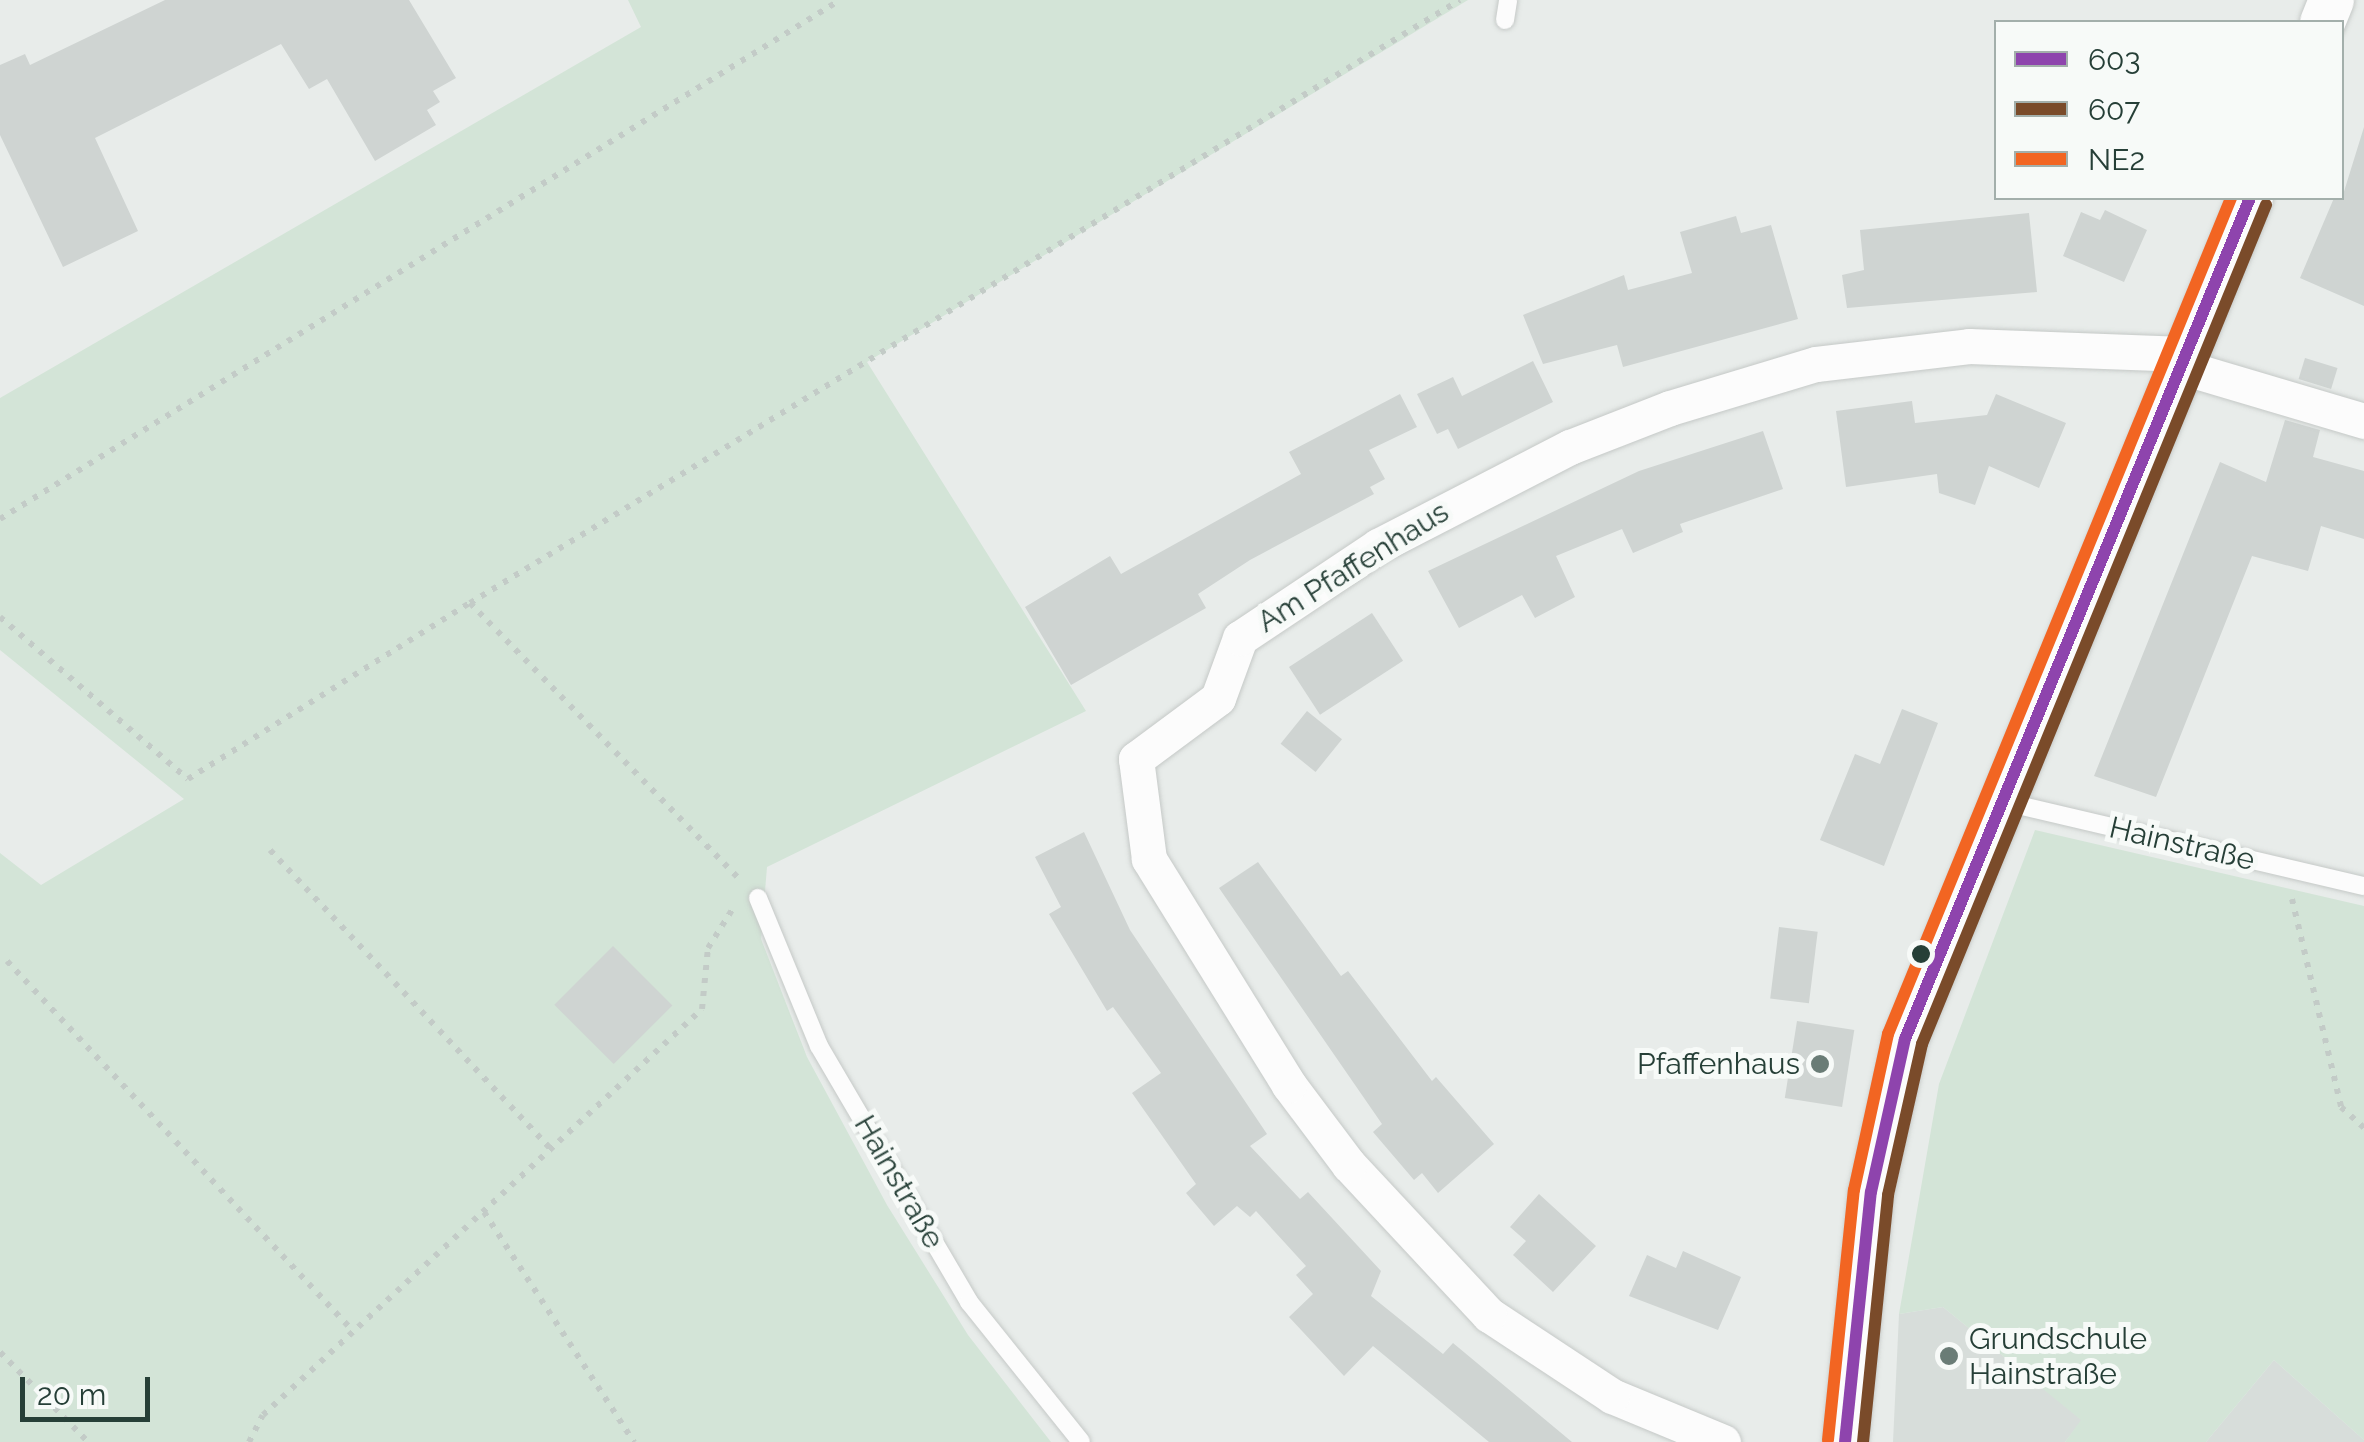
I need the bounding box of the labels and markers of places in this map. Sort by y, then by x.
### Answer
unlabelled marker [1911,944,1931,964]
place label: Pfaffenhaus [1637,1046,1800,1082]
marker: Pfaffenhaus [1809,1053,1831,1075]
place label: Grundschule Hainstraße [1969,1321,2147,1392]
marker: Grundschule Hainstraße [1938,1345,1960,1367]

